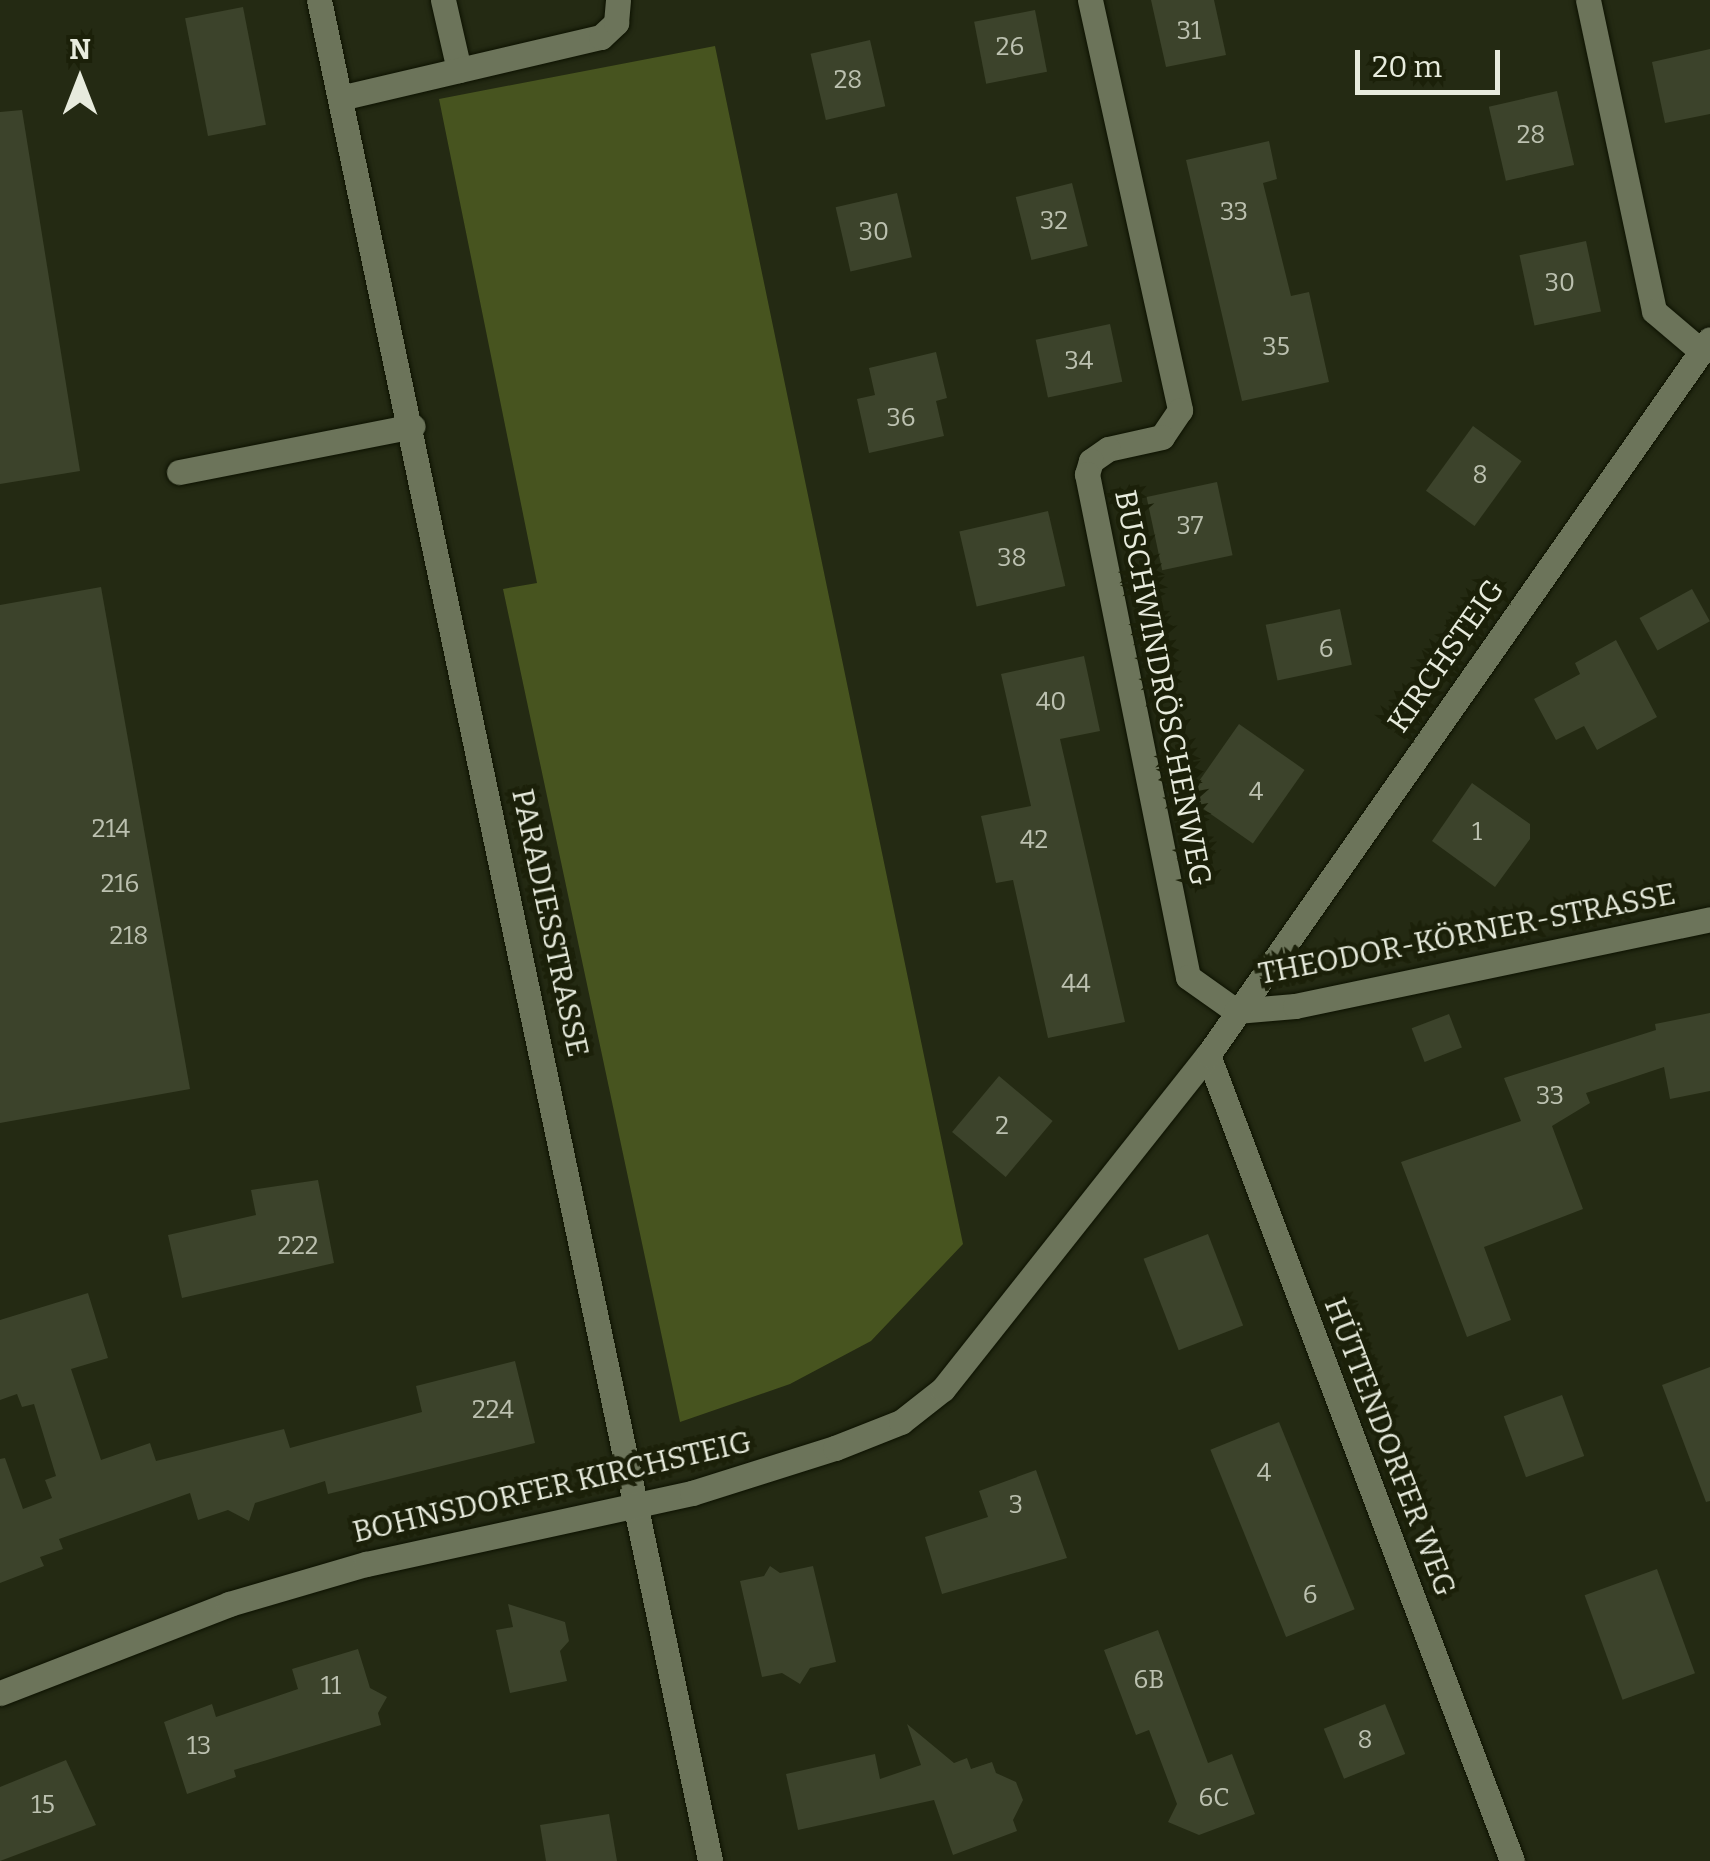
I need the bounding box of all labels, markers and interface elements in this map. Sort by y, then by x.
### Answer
house number: 31 [1177,16,1201,46]
north arrow [30,30,130,130]
scale bar [1360,30,1505,92]
house number: 26 [996,32,1024,62]
text: N [69,33,91,66]
text: 20 m [1372,49,1442,85]
house number: 28 [834,65,862,95]
house number: 28 [1517,120,1545,150]
house number: 33 [1220,197,1248,227]
house number: 32 [1040,206,1068,236]
house number: 30 [859,217,889,247]
house number: 30 [1545,268,1575,298]
house number: 35 [1262,332,1290,362]
house number: 34 [1065,346,1093,376]
house number: 36 [887,403,915,433]
house number: 8 [1472,460,1488,490]
street label: BUSCHWINDRÖSCHENWEG [1107,487,1219,889]
house number: 37 [1177,511,1203,541]
house number: 38 [997,543,1027,573]
street label: KIRCHSTEIG [1380,573,1512,739]
house number: 6 [1319,634,1333,664]
house number: 40 [1036,687,1066,717]
house number: 4 [1249,777,1263,807]
street label: PARADIESSTRASSE [504,786,596,1060]
house number: 214 [92,814,130,844]
house number: 1 [1472,817,1482,847]
house number: 42 [1020,825,1048,855]
house number: 216 [101,869,139,899]
street label: THEODOR-KÖRNER-STRASSE [1256,876,1678,992]
house number: 218 [110,921,148,951]
house number: 44 [1061,969,1091,999]
house number: 33 [1536,1081,1564,1111]
house number: 2 [995,1111,1009,1141]
house number: 222 [278,1231,318,1261]
street label: HÜTTENDORFER WEG [1316,1293,1464,1601]
house number: 224 [472,1395,514,1425]
street label: BOHNSDORFER KIRCHSTEIG [349,1424,755,1550]
house number: 4 [1257,1458,1271,1488]
house number: 3 [1009,1490,1023,1520]
house number: 6 [1303,1580,1317,1610]
house number: 6B [1134,1665,1164,1695]
house number: 11 [321,1671,341,1701]
house number: 8 [1357,1725,1373,1755]
house number: 13 [187,1731,211,1761]
house number: 6C [1199,1783,1229,1813]
house number: 15 [31,1790,55,1820]

